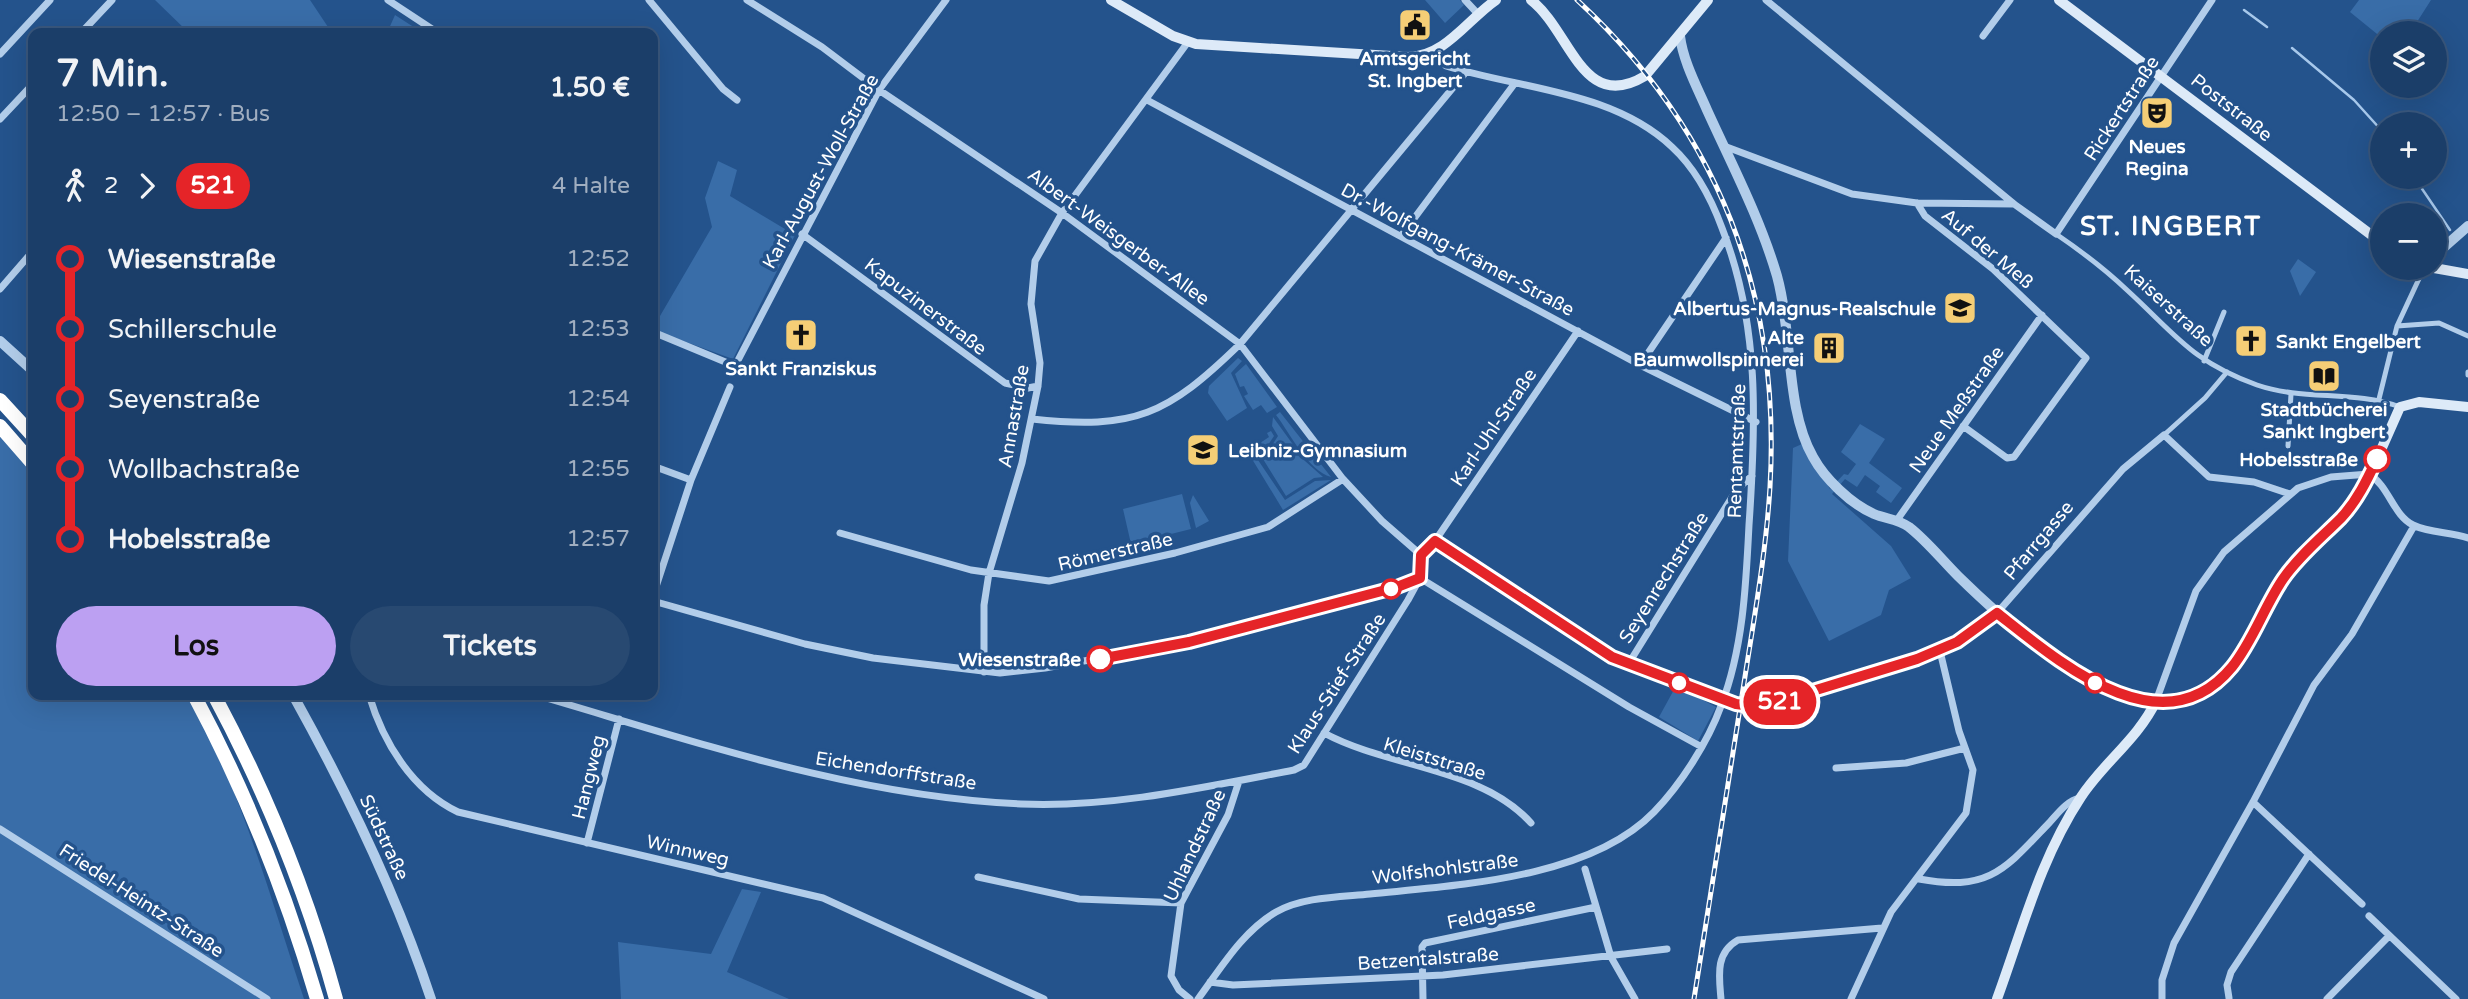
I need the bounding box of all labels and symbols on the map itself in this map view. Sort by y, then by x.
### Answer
public building icon: Amtsgericht St. Ingbert [1396,6,1434,44]
place label: Amtsgericht St. Ingbert [1359,48,1471,93]
street label: Rickertstraße [2080,52,2164,165]
street label: Poststraße [2186,69,2276,146]
street label: Karl-August-Woll-Straße [758,70,884,273]
theatre icon: Neues Regina [2138,94,2176,132]
place label: Neues Regina [2125,136,2189,181]
street label: Albert-Weisgerber-Allee [1023,163,1214,310]
street label: Dr.-Wolfgang-Krämer-Straße [1337,179,1578,321]
street label: Auf der Meß [1937,204,2038,294]
district label: ST. INGBERT [2080,211,2262,242]
street label: Kapuzinerstraße [860,254,991,360]
street label: Kaiserstraße [2119,260,2217,351]
school or university icon: Albertus-Magnus-Realschule [1941,289,1979,327]
place label: Albertus-Magnus-Realschule [1673,298,1936,321]
church icon: Sankt Franziskus [782,316,820,354]
church icon: Sankt Engelbert [2232,322,2270,360]
place label: Alte Baumwollspinnerei [1633,327,1804,372]
building icon: Alte Baumwollspinnerei [1810,329,1848,367]
place label: Sankt Engelbert [2276,331,2422,354]
street label: Neue Meßstraße [1905,342,2009,477]
library icon: Stadtbücherei Sankt Ingbert [2305,357,2343,395]
place label: Sankt Franziskus [725,358,877,380]
street label: Annastraße [994,363,1034,470]
street label: Karl-Uhl-Straße [1446,364,1541,491]
street label: Rentamtstraße [1724,383,1750,519]
place label: Stadtbücherei Sankt Ingbert [2261,399,2387,444]
school or university icon: Leibniz-Gymnasium [1184,431,1222,469]
place label: Leibniz-Gymnasium [1228,440,1407,463]
marker: Hobelsstraße [2364,446,2390,472]
place label: Hobelsstraße [2239,449,2358,471]
street label: Pfarrgasse [1999,497,2078,585]
street label: Seyenrechstraße [1615,508,1713,647]
street label: Römerstraße [1056,528,1175,576]
unlabelled marker [1381,579,1401,599]
street label: Klaus-Stief-Straße [1283,609,1390,758]
marker: Wiesenstraße [1087,646,1113,672]
place label: Wiesenstraße [958,649,1081,671]
unlabelled marker [1669,673,1689,693]
unlabelled marker [2085,673,2105,693]
line badge: 521 [1740,679,1820,725]
street label: Hangweg [568,733,610,822]
street label: Kleiststraße [1381,733,1489,785]
street label: Eichendorffstraße [814,747,978,795]
street label: Uhlandstraße [1159,786,1231,905]
street label: Südstraße [355,791,413,884]
street label: Winnweg [644,831,731,871]
street label: Friedel-Heintz-Straße [55,839,228,962]
street label: Wolfshohlstraße [1371,849,1519,889]
street label: Feldgasse [1445,894,1537,934]
street label: Betzentalstraße [1357,943,1500,975]

